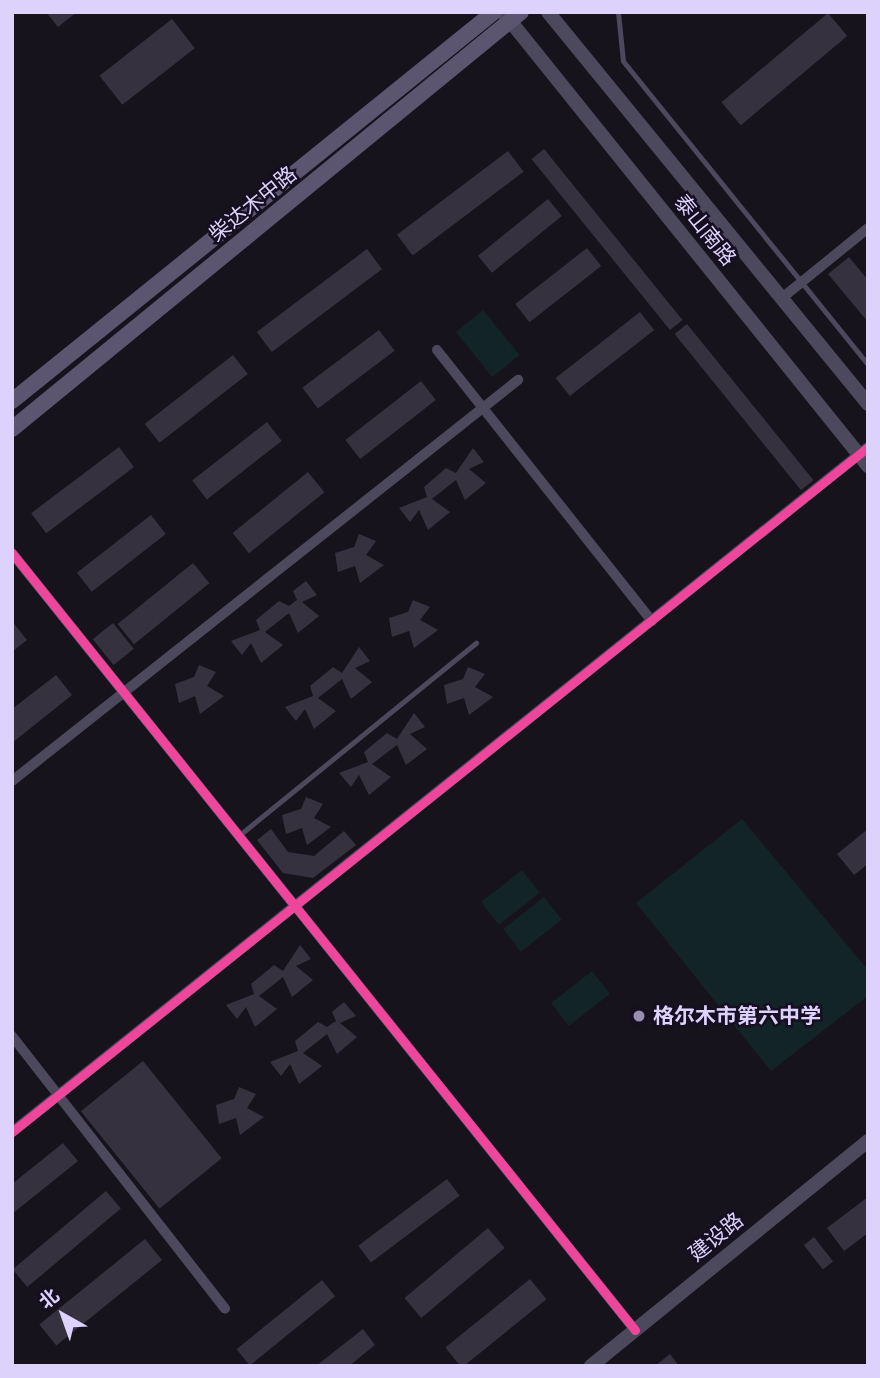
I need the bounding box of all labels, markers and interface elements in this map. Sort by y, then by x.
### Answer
street label: 柴达木中路 [204,161,302,247]
street label: 泰山南路 [669,189,741,271]
place label: 格尔木市第六中学 [653,1003,821,1029]
marker: 格尔木市第六中学 [631,1008,647,1024]
street label: 建设路 [684,1207,748,1267]
north arrow [28,1280,98,1350]
text: 北 [35,1284,63,1313]

